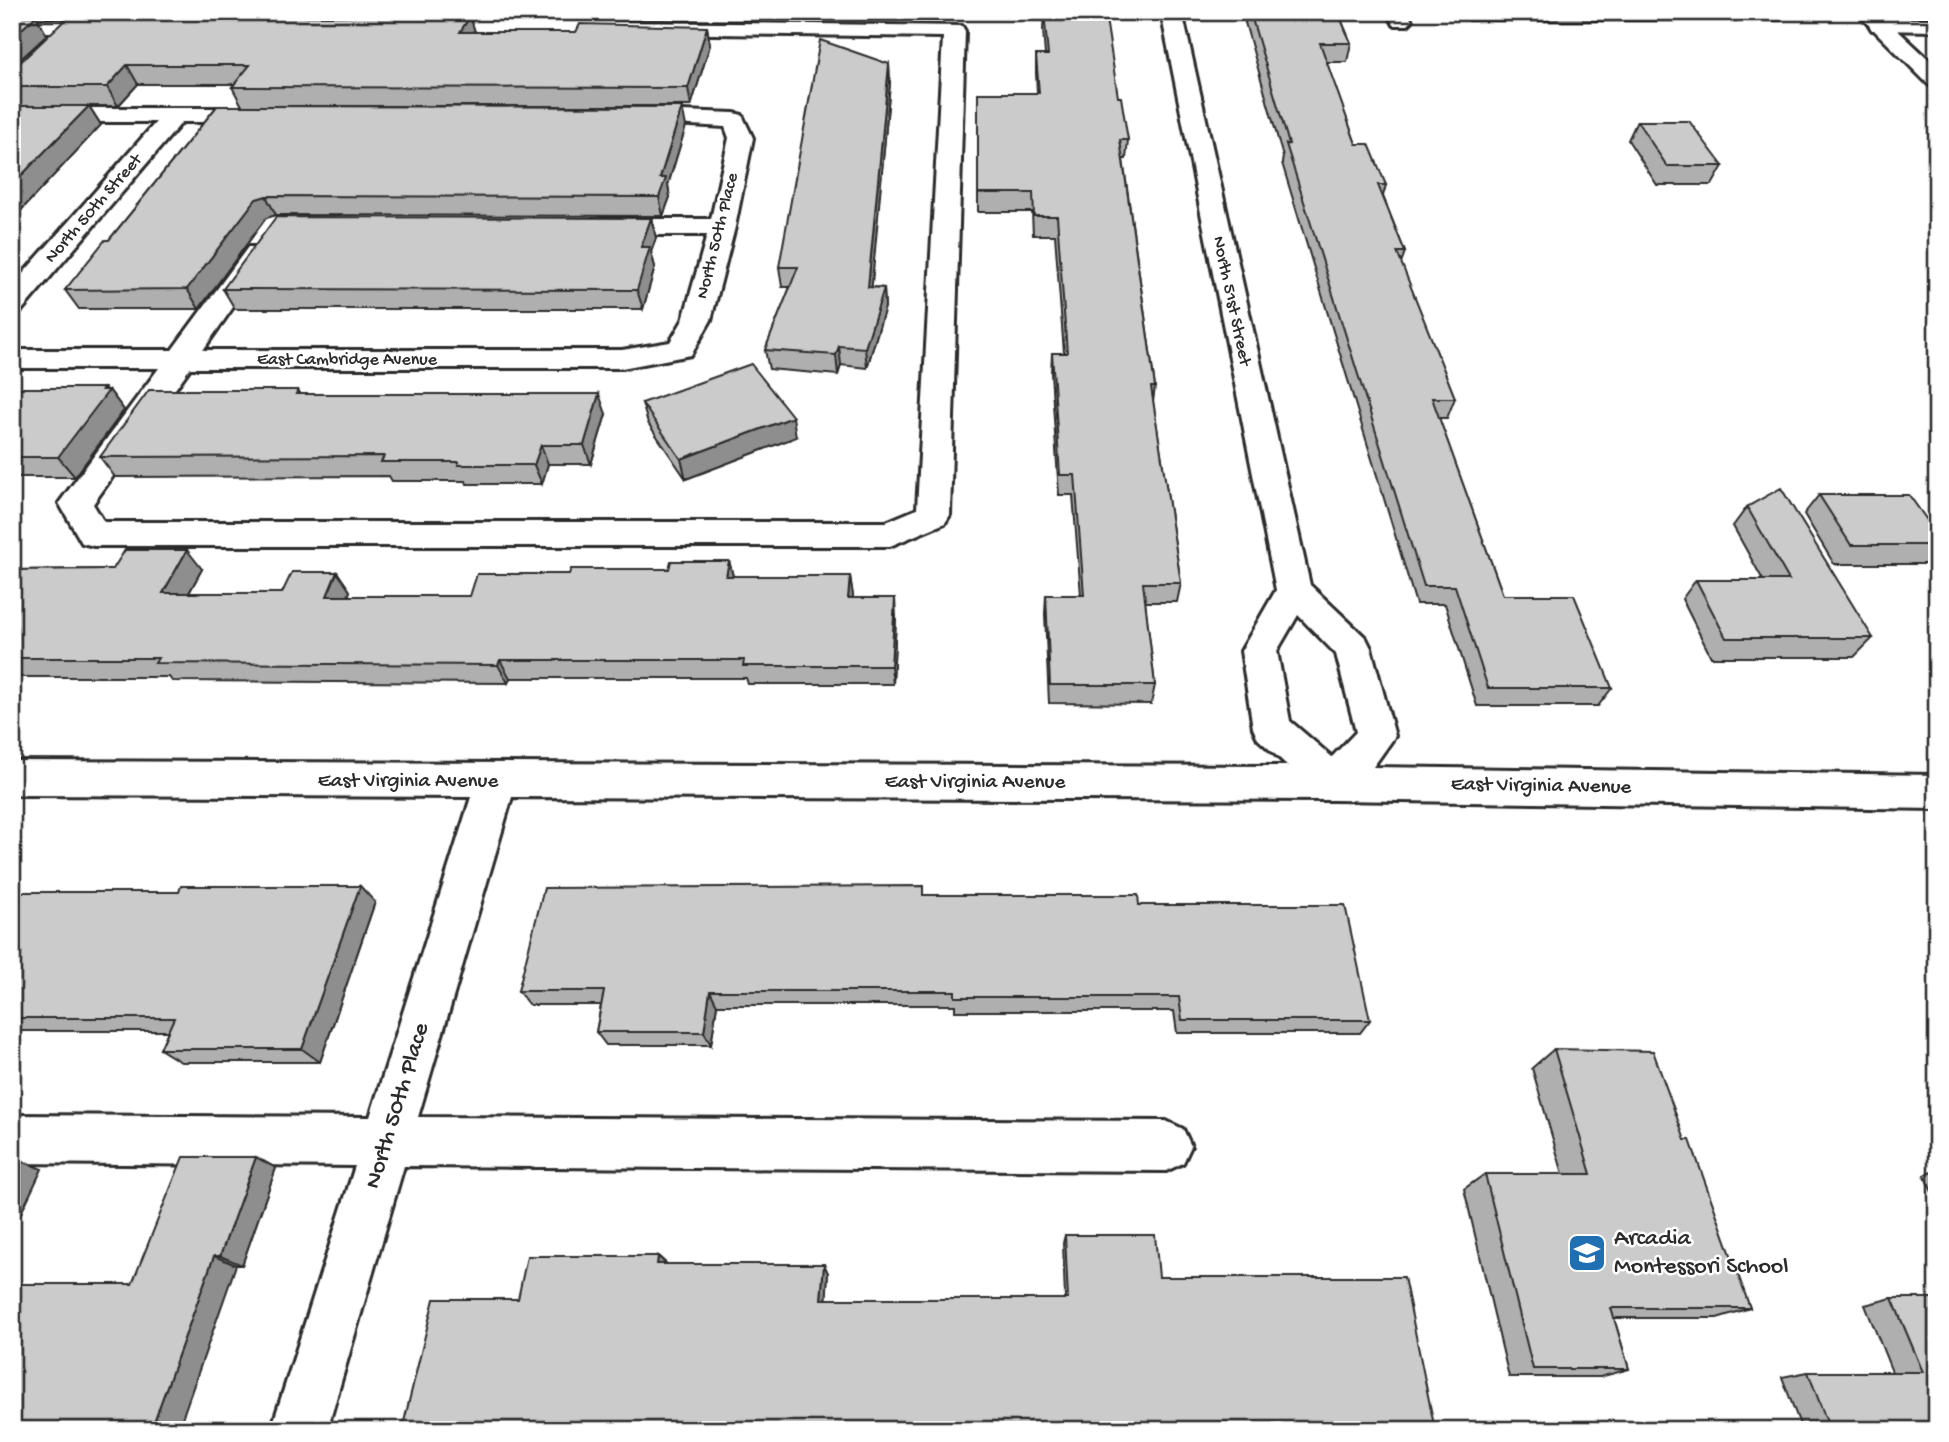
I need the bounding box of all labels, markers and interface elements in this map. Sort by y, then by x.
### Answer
street label: North 50th Street [41,149,148,268]
street label: North 50th Place [692,170,744,301]
street label: North 51st Street [1207,234,1255,369]
street label: East Cambridge Avenue [257,350,438,371]
street label: East Virginia Avenue [318,770,499,795]
street label: East Virginia Avenue [885,771,1066,796]
street label: East Virginia Avenue [1451,773,1633,801]
street label: North 50th Place [359,1019,437,1192]
place label: Arcadia Montessori School [1614,1225,1789,1282]
school or university icon: Arcadia Montessori School [1566,1232,1608,1274]

